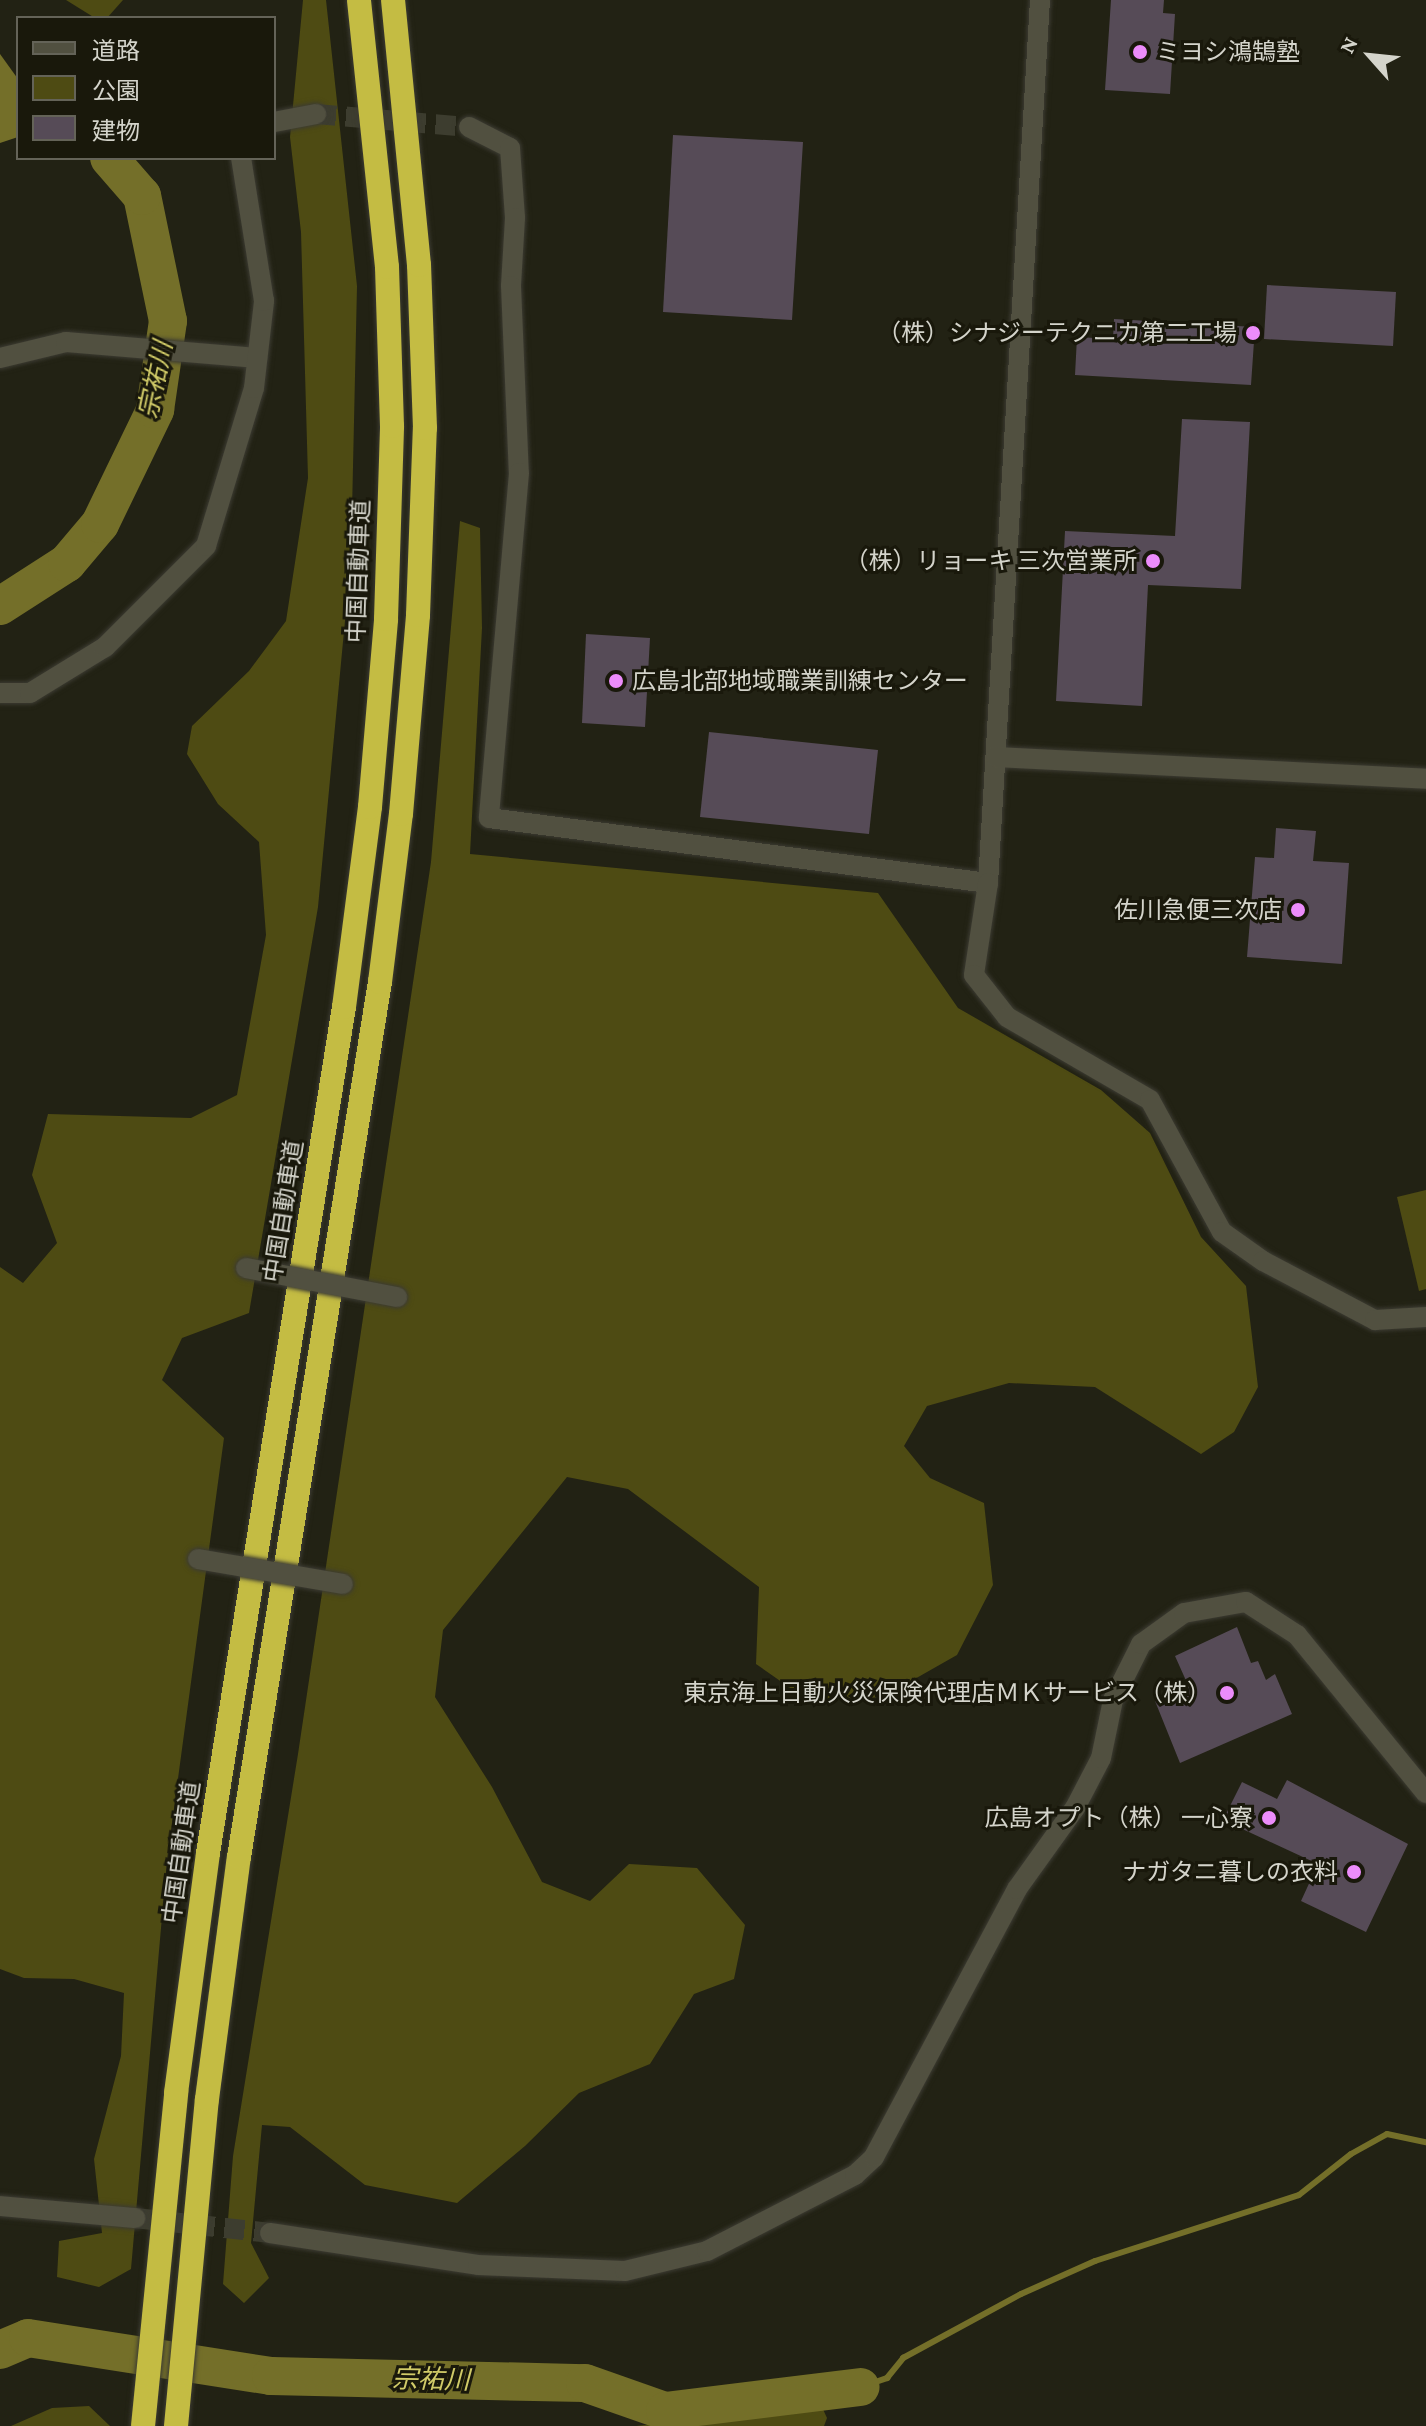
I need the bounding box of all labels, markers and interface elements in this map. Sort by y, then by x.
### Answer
legend [16,16,276,160]
north arrow [1330,16,1410,96]
text: N [1334,33,1363,57]
text: 道路 [92,37,140,64]
place label: ミヨシ鴻鵠塾 [1156,38,1300,66]
marker: ミヨシ鴻鵠塾 [1131,43,1149,61]
text: 公園 [92,77,140,104]
text: 建物 [92,117,140,144]
place label: （株）シナジーテクニカ第二工場 [877,319,1237,347]
marker: （株）シナジーテクニカ第二工場 [1244,324,1262,342]
water label: 宗祐川 [133,339,179,421]
street label: 中国自動車道 [341,499,375,643]
place label: （株）リョーキ 三次営業所 [845,547,1137,575]
marker: （株）リョーキ 三次営業所 [1144,552,1162,570]
place label: 広島北部地域職業訓練センター [632,667,968,695]
marker: 広島北部地域職業訓練センター [607,672,625,690]
place label: 佐川急便三次店 [1114,896,1282,924]
marker: 佐川急便三次店 [1289,901,1307,919]
street label: 中国自動車道 [258,1138,308,1284]
place label: 東京海上日動火災保険代理店ＭＫサービス（株） [683,1679,1211,1707]
marker: 東京海上日動火災保険代理店ＭＫサービス（株） [1218,1684,1236,1702]
street label: 中国自動車道 [157,1779,205,1925]
place label: 広島オプト（株） 一心寮 [985,1804,1253,1832]
marker: 広島オプト（株） 一心寮 [1260,1809,1278,1827]
place label: ナガタニ暮しの衣料 [1122,1858,1338,1886]
marker: ナガタニ暮しの衣料 [1345,1863,1363,1881]
water label: 宗祐川 [392,2364,470,2396]

